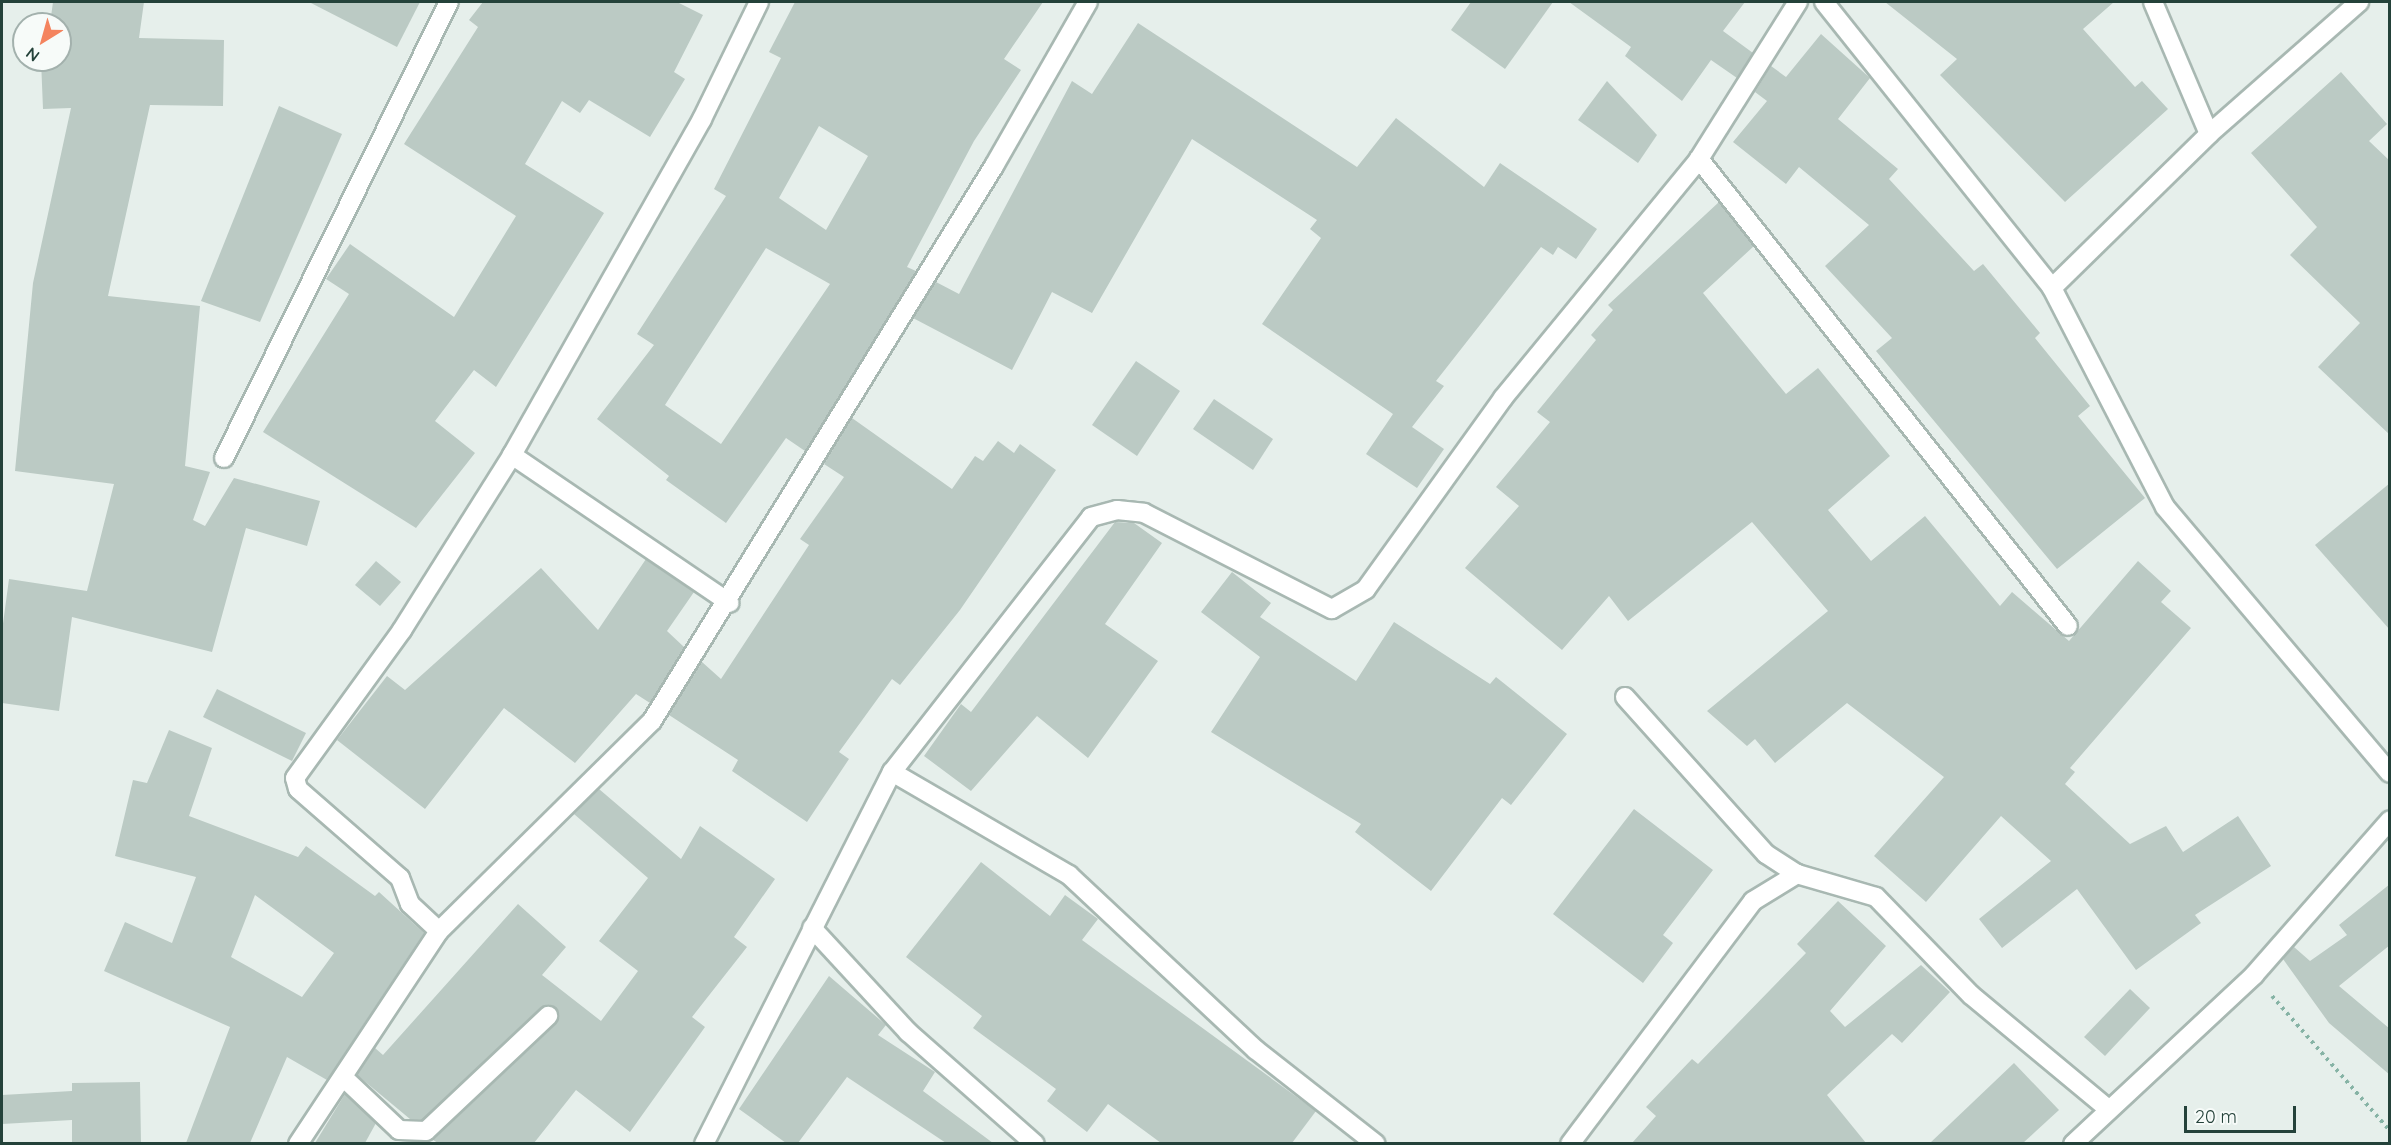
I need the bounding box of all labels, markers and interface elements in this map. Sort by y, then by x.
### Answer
north arrow [12,12,72,72]
text: N [22,43,43,66]
scale bar [2187,1094,2300,1132]
text: 20 m [2195,1105,2237,1128]

